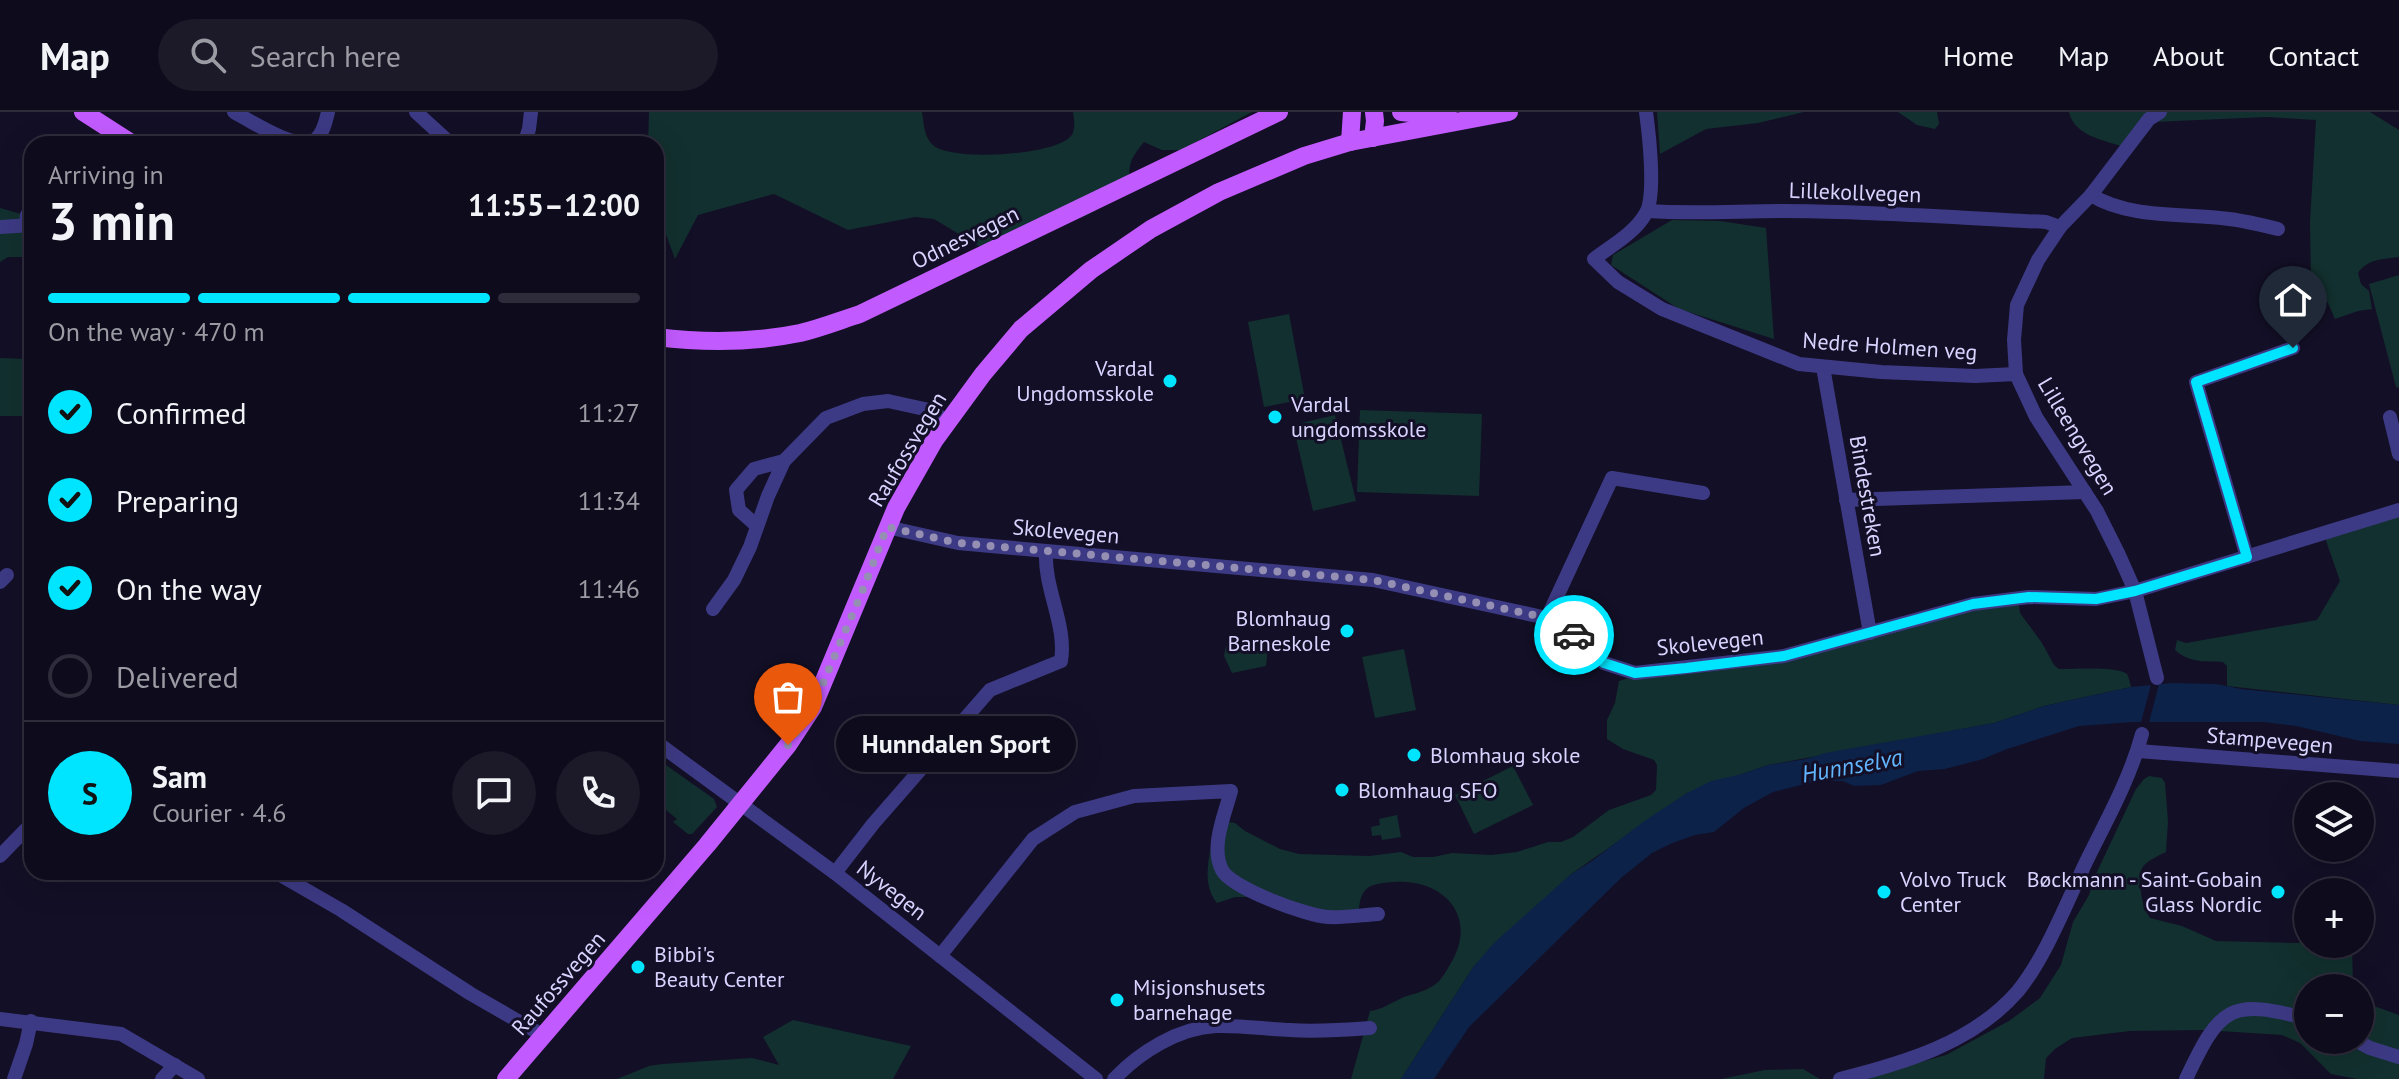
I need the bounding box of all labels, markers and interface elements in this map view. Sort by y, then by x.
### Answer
search box [158,19,718,91]
text: Map [40,31,110,80]
icon: search [186,33,230,77]
text: Search here [250,36,401,75]
text: Home [1943,37,2014,74]
text: Map [2058,37,2109,74]
text: About [2153,37,2224,74]
text: Contact [2268,37,2359,74]
text: Arriving in [48,158,164,191]
street label: Lillekollvegen [1788,176,1922,208]
text: 11:55–12:00 [468,185,640,224]
text: 3 min [48,187,175,254]
street label: Odnesvegen [907,199,1023,275]
pin [2259,266,2327,348]
icon: home [2271,278,2315,322]
text: On the way · 470 m [48,315,265,348]
street label: Nedre Holmen veg [1802,326,1978,366]
place label: Vardal Ungdomsskole [1016,354,1155,407]
marker: Vardal Ungdomsskole [1161,372,1179,390]
street label: Lilleengvegen [2032,372,2124,500]
street label: Raufossvegen [862,386,952,512]
icon: check [48,390,92,434]
place label: Vardal ungdomsskole [1290,390,1426,443]
text: Confirmed [116,393,247,432]
text: 11:27 [578,396,640,429]
marker: Vardal ungdomsskole [1266,408,1284,426]
street label: Bindestreken [1844,433,1892,559]
icon: check [48,478,92,522]
text: Preparing [116,481,239,520]
text: 11:34 [578,484,640,517]
street label: Skolevegen [1011,512,1121,550]
icon: check [48,566,92,610]
text: On the way [116,569,262,608]
text: 11:46 [578,572,640,605]
courier [1534,595,1614,675]
place label: Blomhaug Barneskole [1228,604,1331,657]
icon: car [1552,613,1596,657]
marker: Blomhaug Barneskole [1338,622,1356,640]
street label: Skolevegen [1655,622,1765,662]
text: Delivered [116,657,239,696]
pin [754,663,822,745]
icon: bag [766,675,810,719]
callout: Hunndalen Sport [836,717,1076,773]
street label: Stampevegen [2206,721,2334,759]
text: Hunndalen Sport [862,727,1050,760]
place label: Blomhaug skole [1430,741,1580,769]
water label: Hunnselva [1799,741,1905,790]
marker: Blomhaug skole [1405,746,1423,764]
button: chat [452,751,536,835]
button: phone [556,751,640,835]
text: Sam [152,757,207,796]
text: S [82,774,98,813]
place label: Blomhaug SFO [1358,776,1498,804]
marker: Blomhaug SFO [1333,781,1351,799]
map controls [2294,782,2374,1054]
button: layers [2294,782,2374,862]
text: Courier · 4.6 [152,796,286,829]
street label: Nyvegen [851,854,933,926]
place label: Volvo Truck Center [1899,865,2007,918]
place label: Bøckmann - Saint-Gobain Glass Nordic [2027,865,2262,918]
button: + [2294,878,2374,958]
marker: Volvo Truck Center [1875,883,1893,901]
marker: Bøckmann - Saint-Gobain Glass Nordic [2269,883,2287,901]
street label: Raufossvegen [505,925,611,1041]
place label: Bibbi's Beauty Center [654,940,785,993]
marker: Bibbi's Beauty Center [629,958,647,976]
place label: Misjonshusets barnehage [1133,973,1266,1026]
button: − [2294,974,2374,1054]
marker: Misjonshusets barnehage [1108,991,1126,1009]

